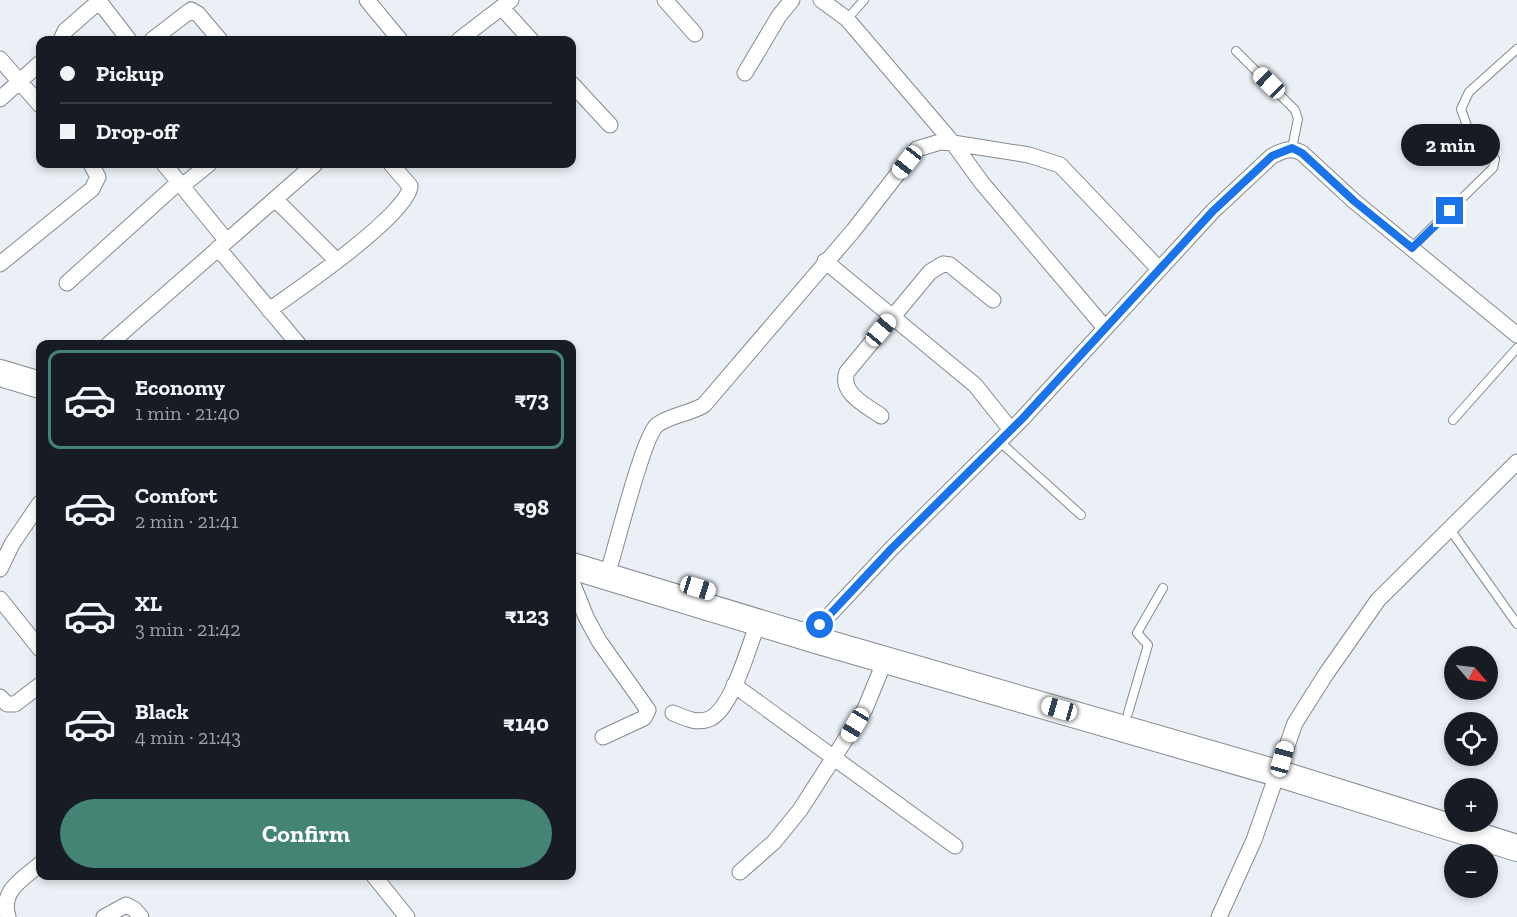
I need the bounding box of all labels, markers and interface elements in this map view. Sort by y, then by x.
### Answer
text: Pickup [96,60,164,87]
car [1250,64,1288,102]
text: Drop-off [96,118,178,145]
callout: 2 min [1400,124,1500,166]
text: 2 min [1426,133,1475,157]
car [889,142,925,182]
route end [1436,197,1463,224]
car [863,310,899,350]
icon: car [63,373,117,427]
text: Economy [135,374,225,401]
text: ₹73 [515,386,549,413]
text: 1 min · 21:40 [135,401,240,425]
icon: car [63,481,117,535]
text: Comfort [135,482,217,509]
text: ₹98 [514,494,549,521]
text: 2 min · 21:41 [135,509,239,533]
car [678,574,718,602]
icon: car [63,589,117,643]
text: XL [135,590,162,617]
text: ₹123 [505,602,549,629]
route start [806,611,833,638]
text: 3 min · 21:42 [135,617,241,641]
north arrow [1444,646,1498,700]
map controls [1444,646,1498,898]
car [1039,695,1079,723]
icon: car [63,697,117,751]
text: Black [135,698,189,725]
car [838,705,872,745]
text: ₹140 [503,710,549,737]
button: locate [1444,712,1498,766]
text: 4 min · 21:43 [135,725,241,749]
car [1269,739,1295,779]
button: + [1444,778,1498,832]
button: Confirm [60,799,552,868]
button: − [1444,844,1498,898]

